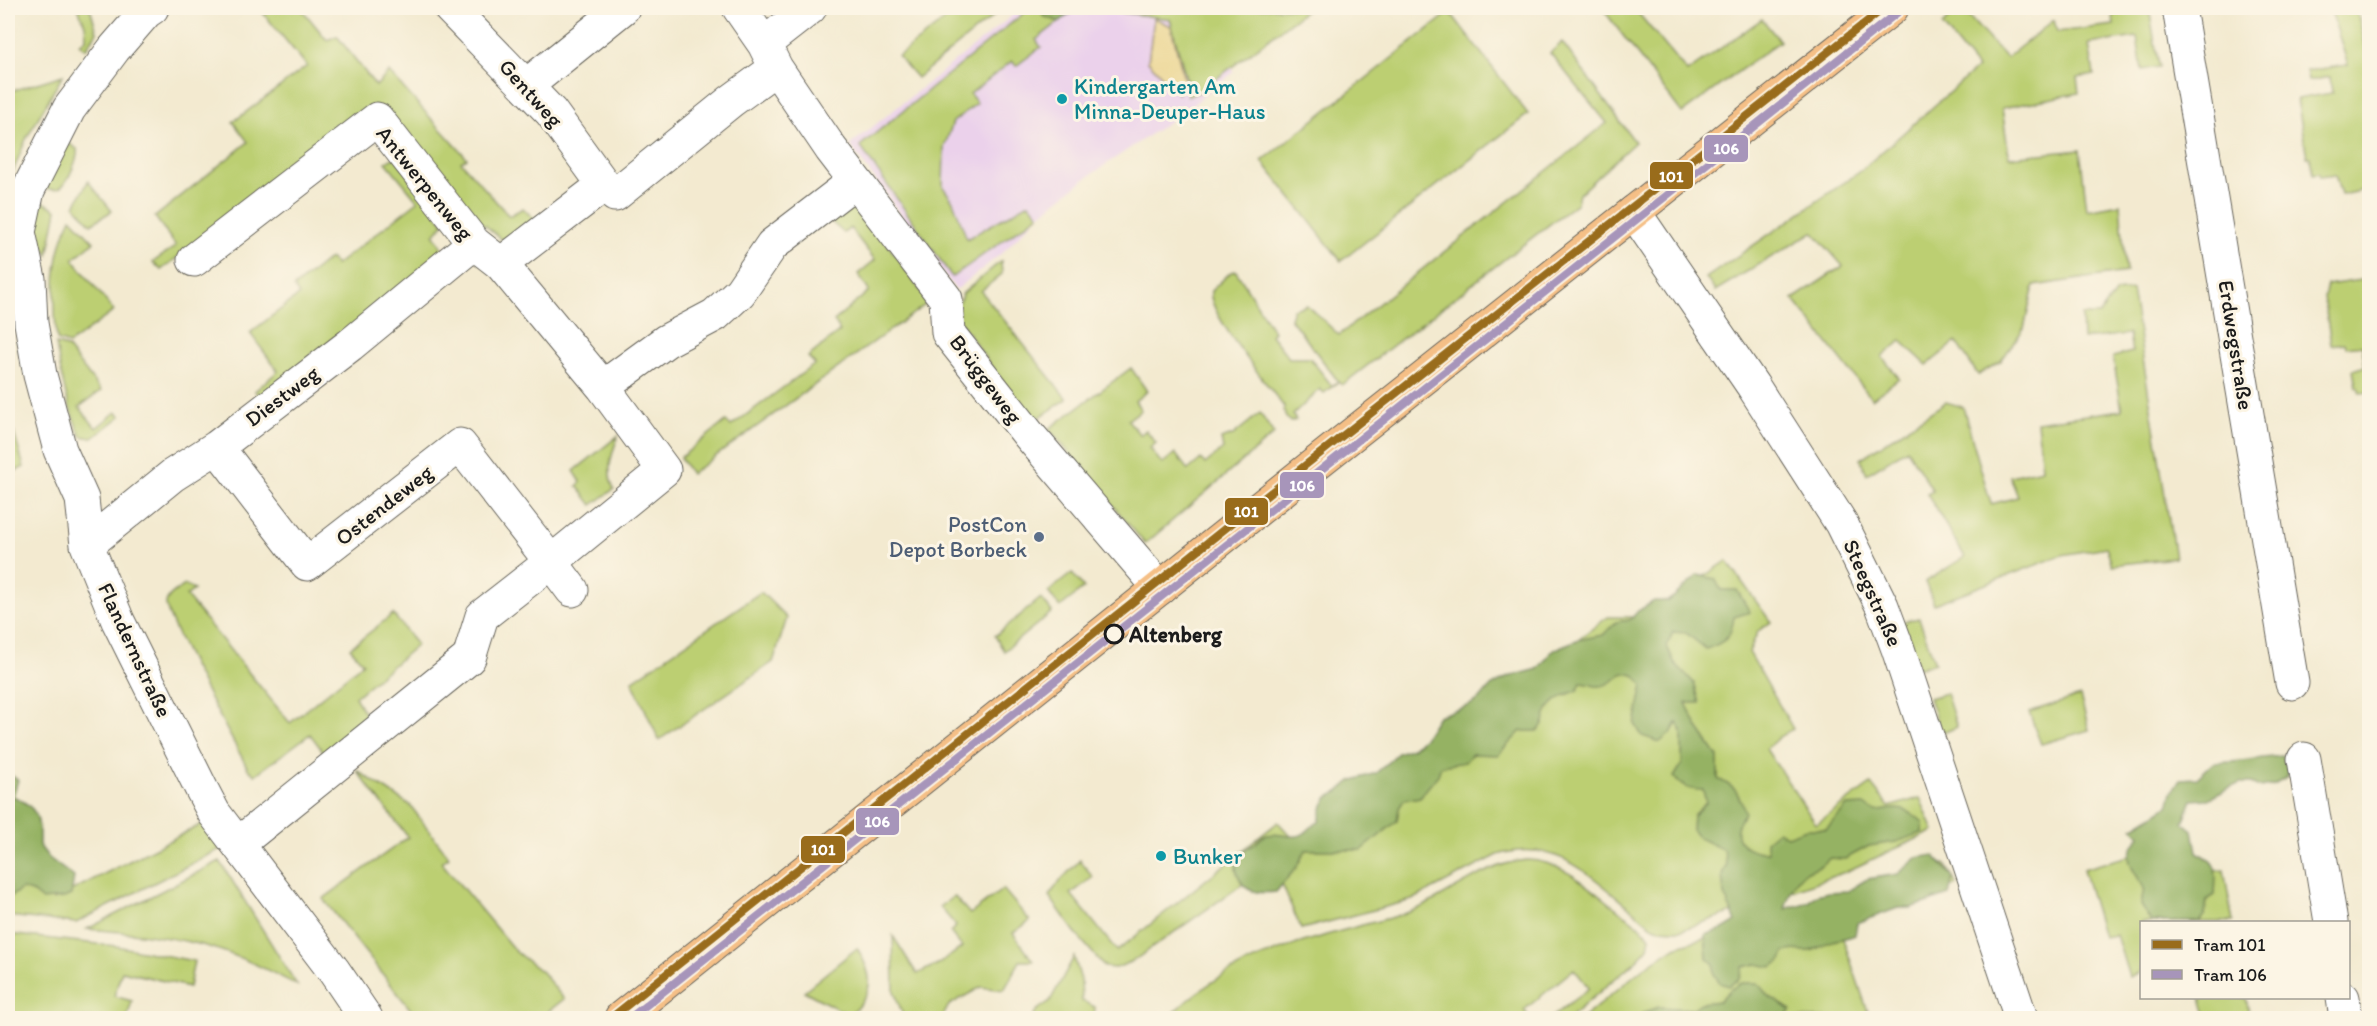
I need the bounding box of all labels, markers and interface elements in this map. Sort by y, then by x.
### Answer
street label: Gentweg [493,53,569,133]
place label: Kindergarten Am Minna-Deuper-Haus [1074,73,1266,125]
marker: Kindergarten Am Minna-Deuper-Haus [1055,92,1069,106]
street label: Antwerpenweg [371,120,480,246]
line badge: 106 [1703,134,1749,163]
text: 106 [1713,139,1739,158]
line badge: 101 [1649,161,1694,190]
text: 101 [1659,167,1684,186]
street label: Erdwegstraße [2212,278,2260,412]
street label: Brüggeweg [944,329,1029,430]
street label: Diestweg [240,359,325,433]
street label: Ostendeweg [330,458,439,551]
line badge: 106 [1279,471,1325,499]
text: 106 [1289,476,1315,495]
line badge: 101 [1224,497,1269,526]
text: 101 [1234,502,1259,521]
place label: PostCon Depot Borbeck [889,511,1028,563]
marker: PostCon Depot Borbeck [1032,530,1046,544]
street label: Steegstraße [1837,535,1909,651]
street label: Flandernstraße [92,578,178,722]
place label: Altenberg [1128,621,1223,648]
marker: Altenberg [1104,624,1124,644]
line badge: 106 [855,807,900,836]
text: 106 [864,812,890,831]
line badge: 101 [800,835,846,864]
text: 101 [811,840,836,859]
place label: Bunker [1173,843,1242,870]
marker: Bunker [1154,849,1168,863]
legend [2140,921,2350,999]
text: Tram 101 [2194,934,2266,956]
text: Tram 106 [2194,964,2267,986]

